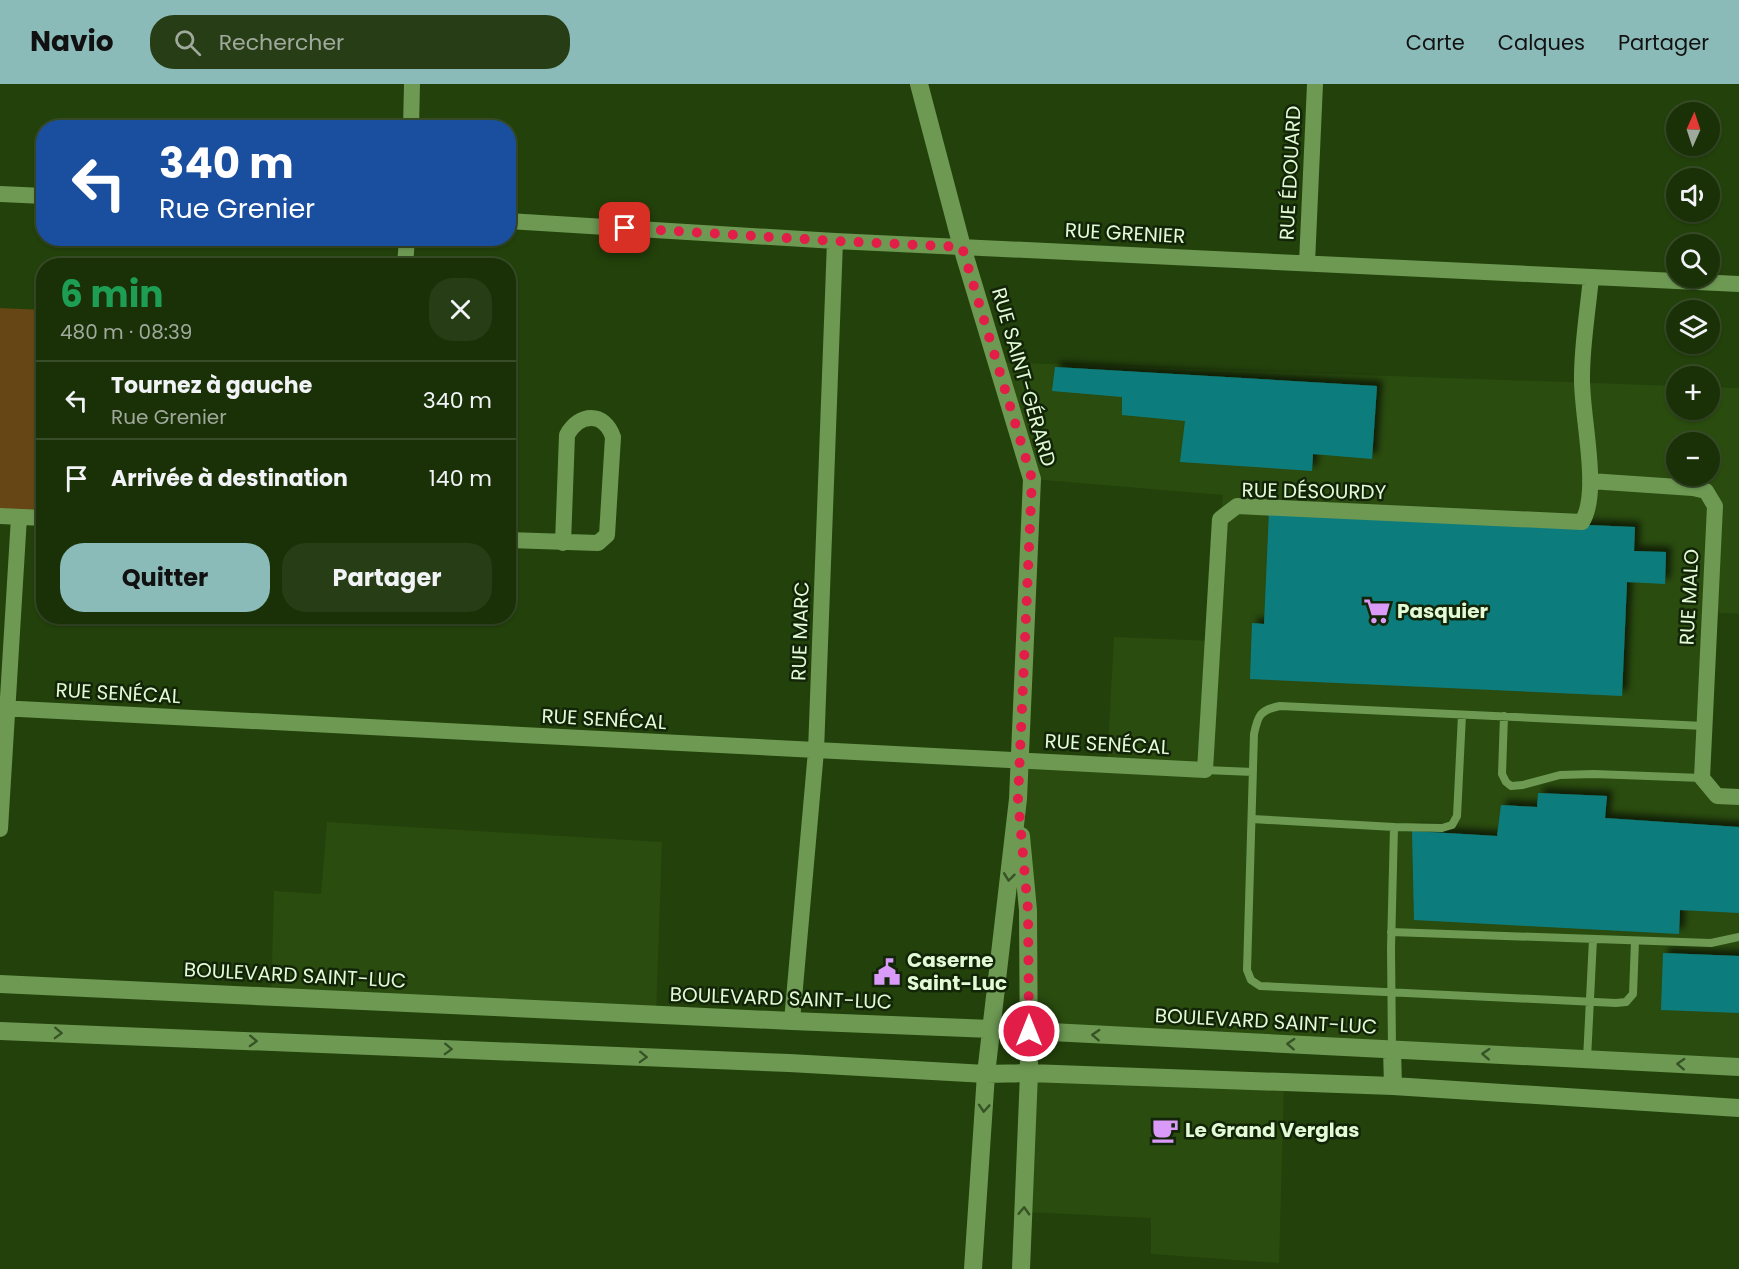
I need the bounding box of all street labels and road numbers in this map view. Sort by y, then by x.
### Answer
street label: RUE ÉDOUARD [1272,105,1308,241]
street label: RUE GRENIER [1064,216,1186,250]
street label: RUE SAINT-GÉRARD [985,284,1063,470]
street label: RUE DÉSOURDY [1241,476,1387,506]
street label: RUE MALO [1672,548,1706,646]
street label: RUE MARC [784,581,816,681]
street label: RUE SENÉCAL [55,676,182,710]
street label: RUE SENÉCAL [541,702,668,736]
street label: RUE SENÉCAL [1044,727,1171,761]
street label: BOULEVARD SAINT-LUC [183,955,407,995]
street label: BOULEVARD SAINT-LUC [669,980,893,1016]
street label: BOULEVARD SAINT-LUC [1154,1001,1378,1041]

